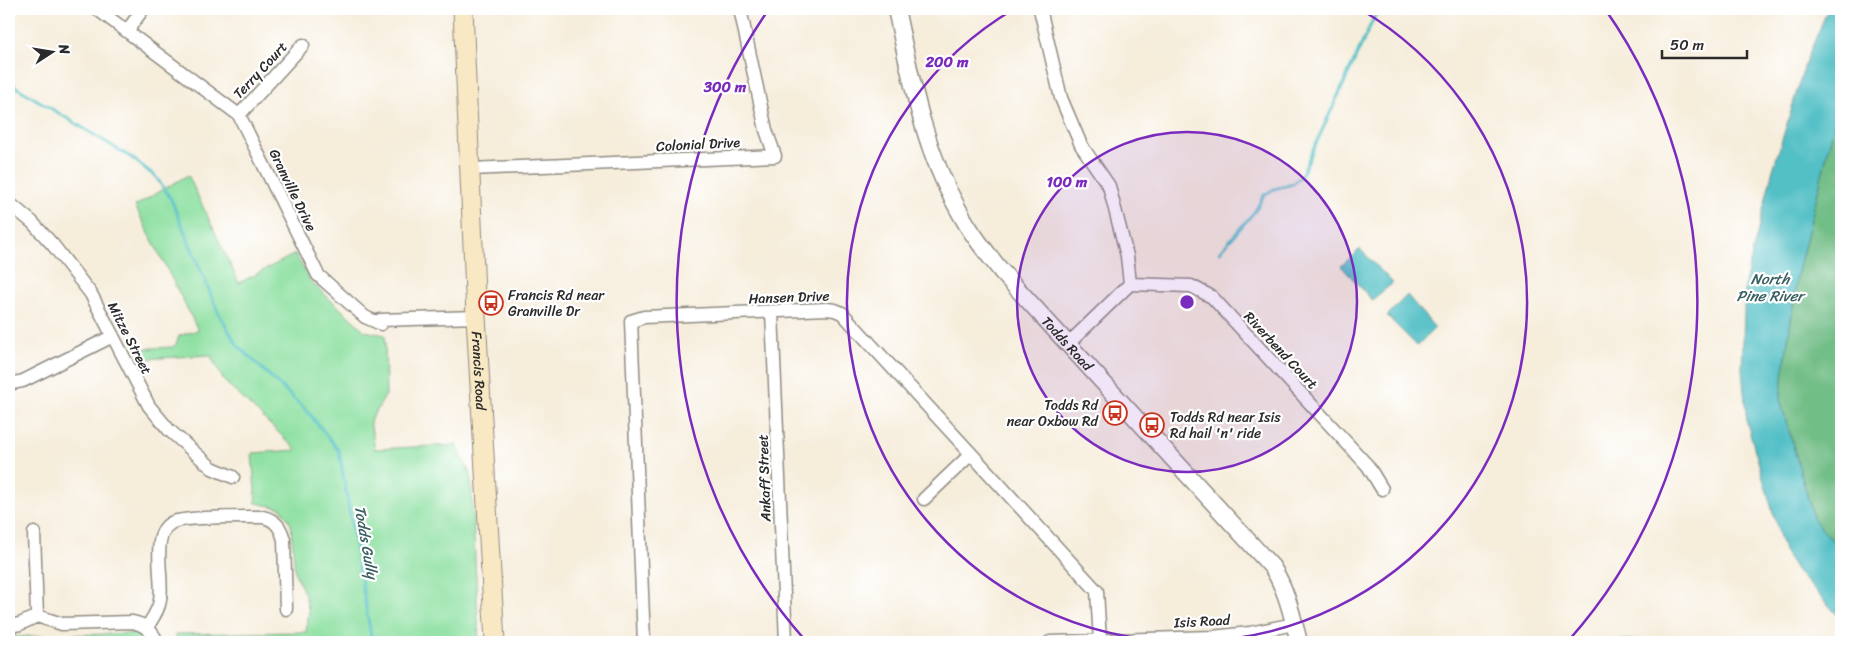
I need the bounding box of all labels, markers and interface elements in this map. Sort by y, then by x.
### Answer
north arrow [28,28,78,78]
scale bar [1662,28,1748,60]
text: 50 m [1670,32,1705,58]
street label: Terry Court [227,36,294,105]
text: N [51,41,78,57]
text: 200 m [924,49,969,75]
text: 300 m [703,74,747,100]
street label: Colonial Drive [655,130,741,159]
street label: Granville Drive [262,145,323,236]
text: 100 m [1047,169,1088,195]
water label: North Pine River [1736,266,1806,309]
place label: Francis Rd near Granville Dr [508,283,605,324]
street label: Hansen Drive [748,284,830,311]
bus stop icon: Francis Rd near Granville Dr [478,290,504,316]
centre of rings [1178,293,1196,311]
street label: Mitze Street [100,297,159,379]
street label: Riverbend Court [1237,305,1324,395]
street label: Todds Road [1035,310,1100,378]
street label: Francis Road [464,331,494,412]
place label: Todds Rd near Oxbow Rd [1007,393,1100,434]
bus stop icon: Todds Rd near Oxbow Rd [1102,400,1128,426]
place label: Todds Rd near Isis Rd hail 'n' ride [1170,405,1281,446]
bus stop icon: Todds Rd near Isis Rd hail 'n' ride [1139,412,1165,438]
street label: Ankaff Street [750,434,779,523]
water label: Todds Gully [347,503,386,583]
street label: Isis Road [1172,607,1232,635]

